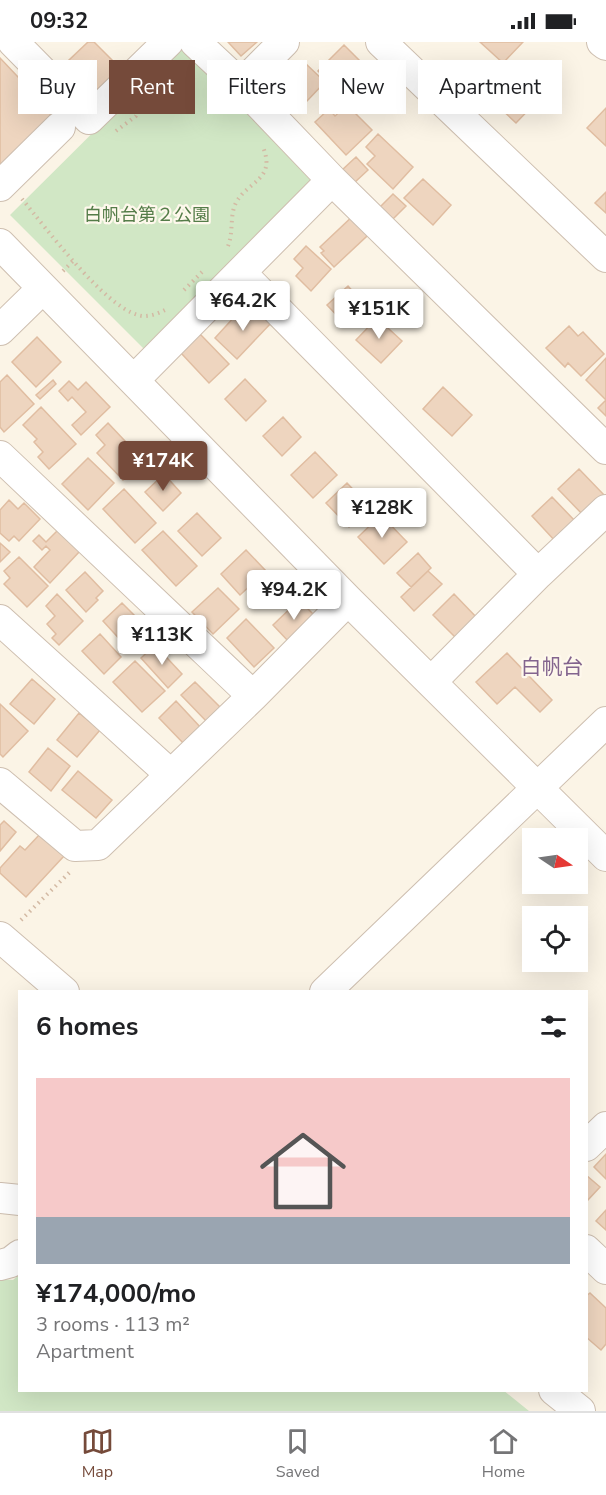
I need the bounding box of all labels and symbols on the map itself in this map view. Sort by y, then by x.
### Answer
park label: 白帆台第２公園 [84,203,210,227]
pin: ¥64.2K [194,281,292,332]
pin: ¥151K [337,289,421,340]
pin: ¥174K [121,441,205,492]
pin: ¥128K [340,488,424,539]
pin: ¥94.2K [245,570,343,621]
pin: ¥113K [120,615,204,666]
district label: 白帆台 [521,653,584,681]
north arrow [522,828,588,894]

